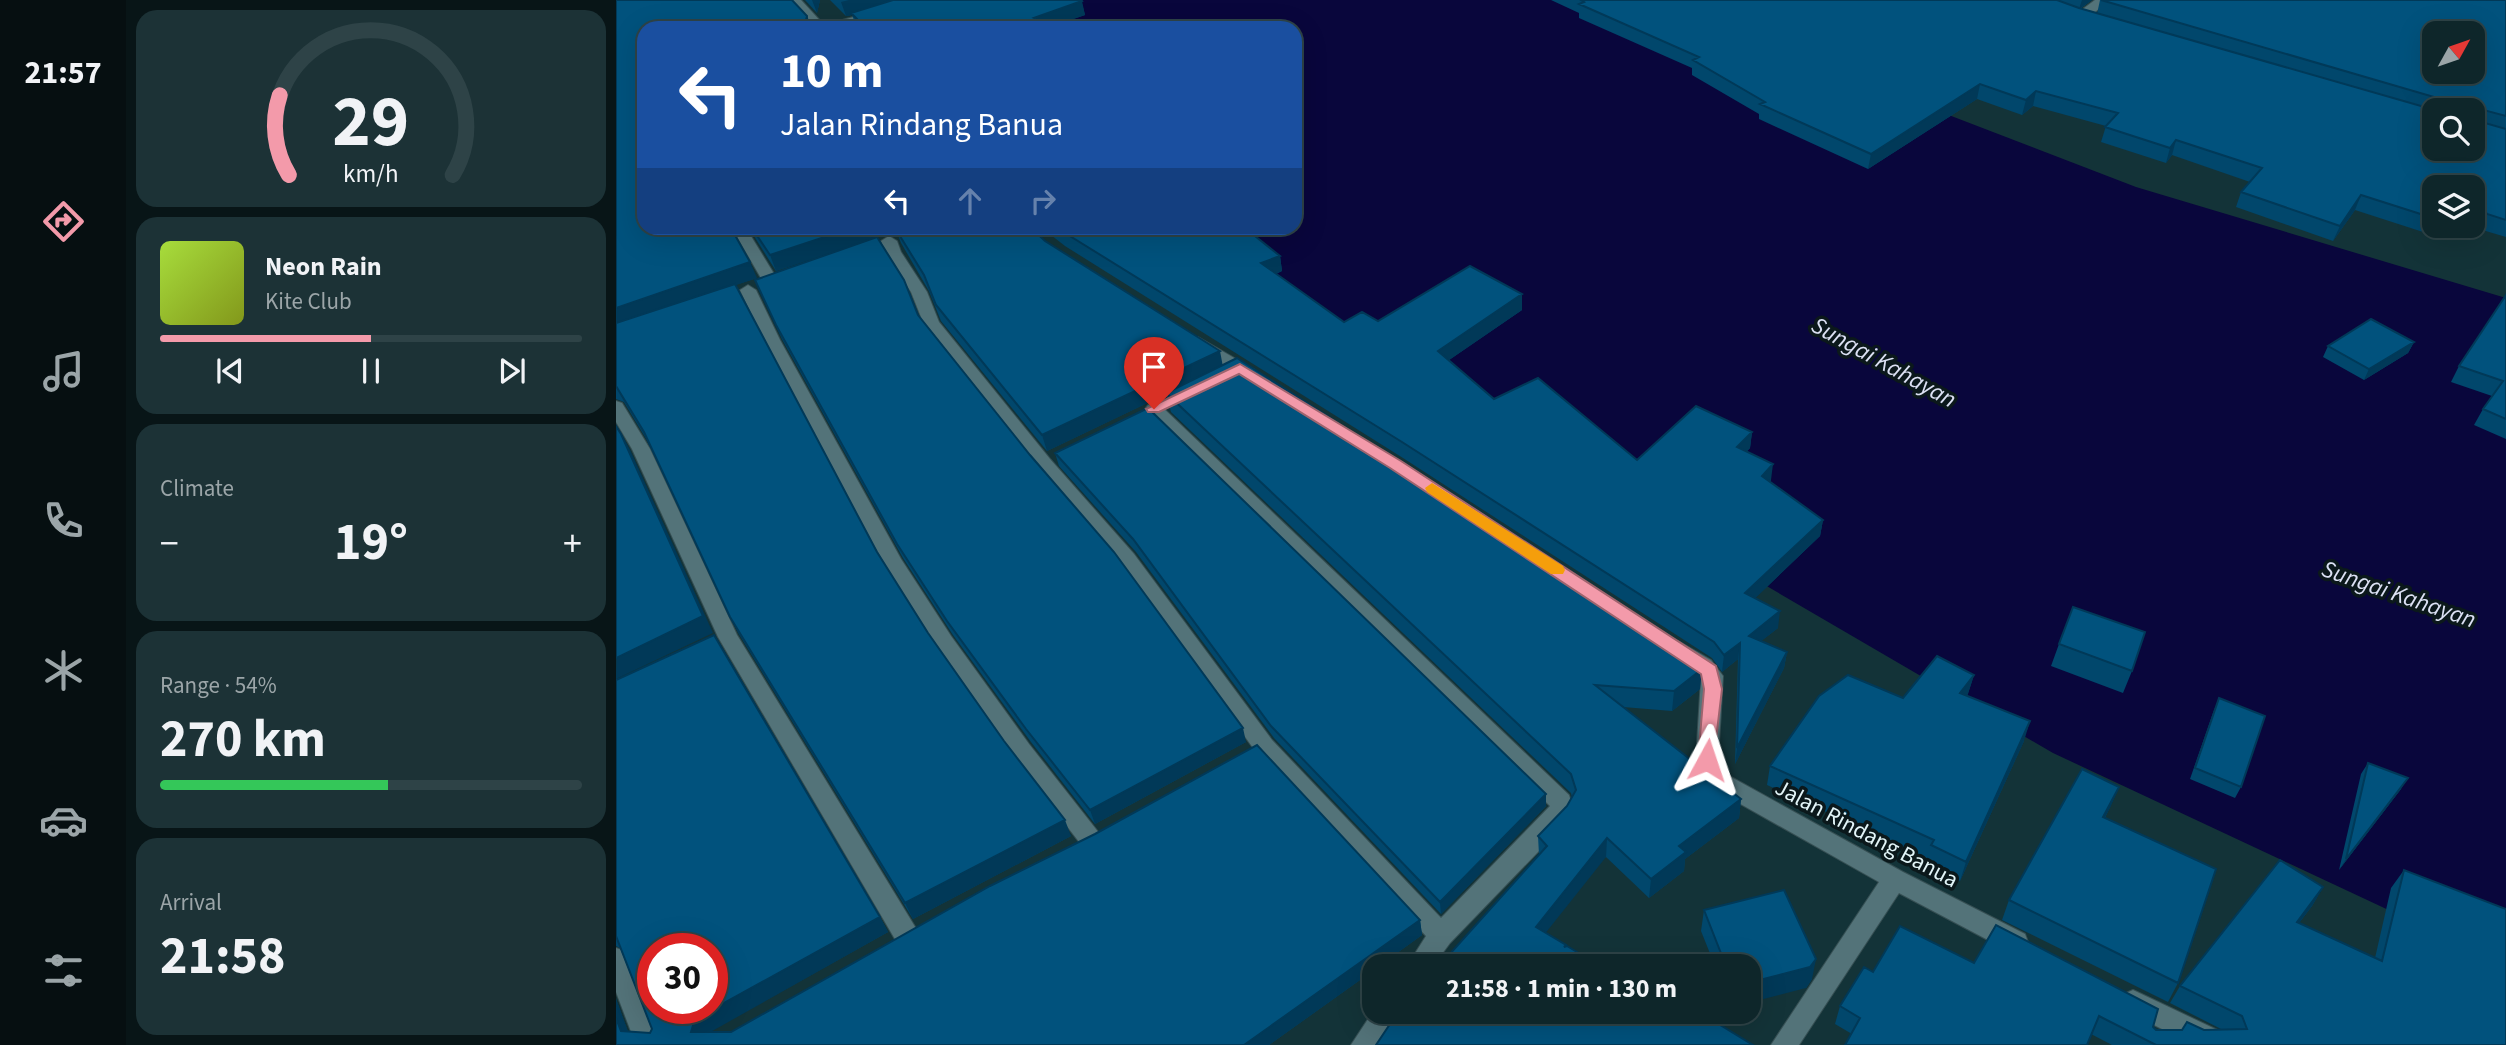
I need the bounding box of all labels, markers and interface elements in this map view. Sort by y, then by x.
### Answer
north arrow [2422,21,2485,84]
map controls [2422,21,2485,238]
text: 10 m [780,37,884,107]
icon: left [665,49,756,140]
text: 21:57 [24,50,102,96]
text: 29 [333,70,409,174]
button: search [2422,98,2485,161]
text: Jalan Rindang Banua [780,102,1063,148]
text: km/h [343,155,399,191]
button: layers [2422,175,2485,238]
icon: left [878,182,916,220]
icon: ahead [951,182,989,220]
icon: right [1024,182,1062,220]
icon: directions [39,197,88,246]
text: Neon Rain [265,248,382,285]
text: Kite Club [265,285,352,318]
water label: Sungai Kahayan [1805,308,1963,417]
pin [1124,337,1184,409]
icon: music [39,347,88,396]
icon: arrive [1135,348,1173,386]
icon: previous [211,352,249,390]
icon: pause [352,352,390,390]
icon: next [493,352,531,390]
text: Climate [160,472,234,505]
icon: phone [39,496,88,545]
text: 19° [334,506,408,580]
text: − [160,517,179,571]
text: + [563,517,582,571]
water label: Sungai Kahayan [2317,552,2481,637]
icon: climate [39,646,88,695]
text: Range · 54% [160,669,277,702]
text: 270 km [160,703,326,777]
position arrow [1670,723,1744,797]
street label: Jalan Rindang Banua [1769,771,1964,896]
icon: car [39,796,88,845]
text: Arrival [160,886,222,919]
text: 21:58 [160,920,285,994]
speed limit sign: 30 [637,933,728,1024]
icon: filters [39,946,88,995]
text: 21:58 · 1 min · 130 m [1446,970,1677,1007]

